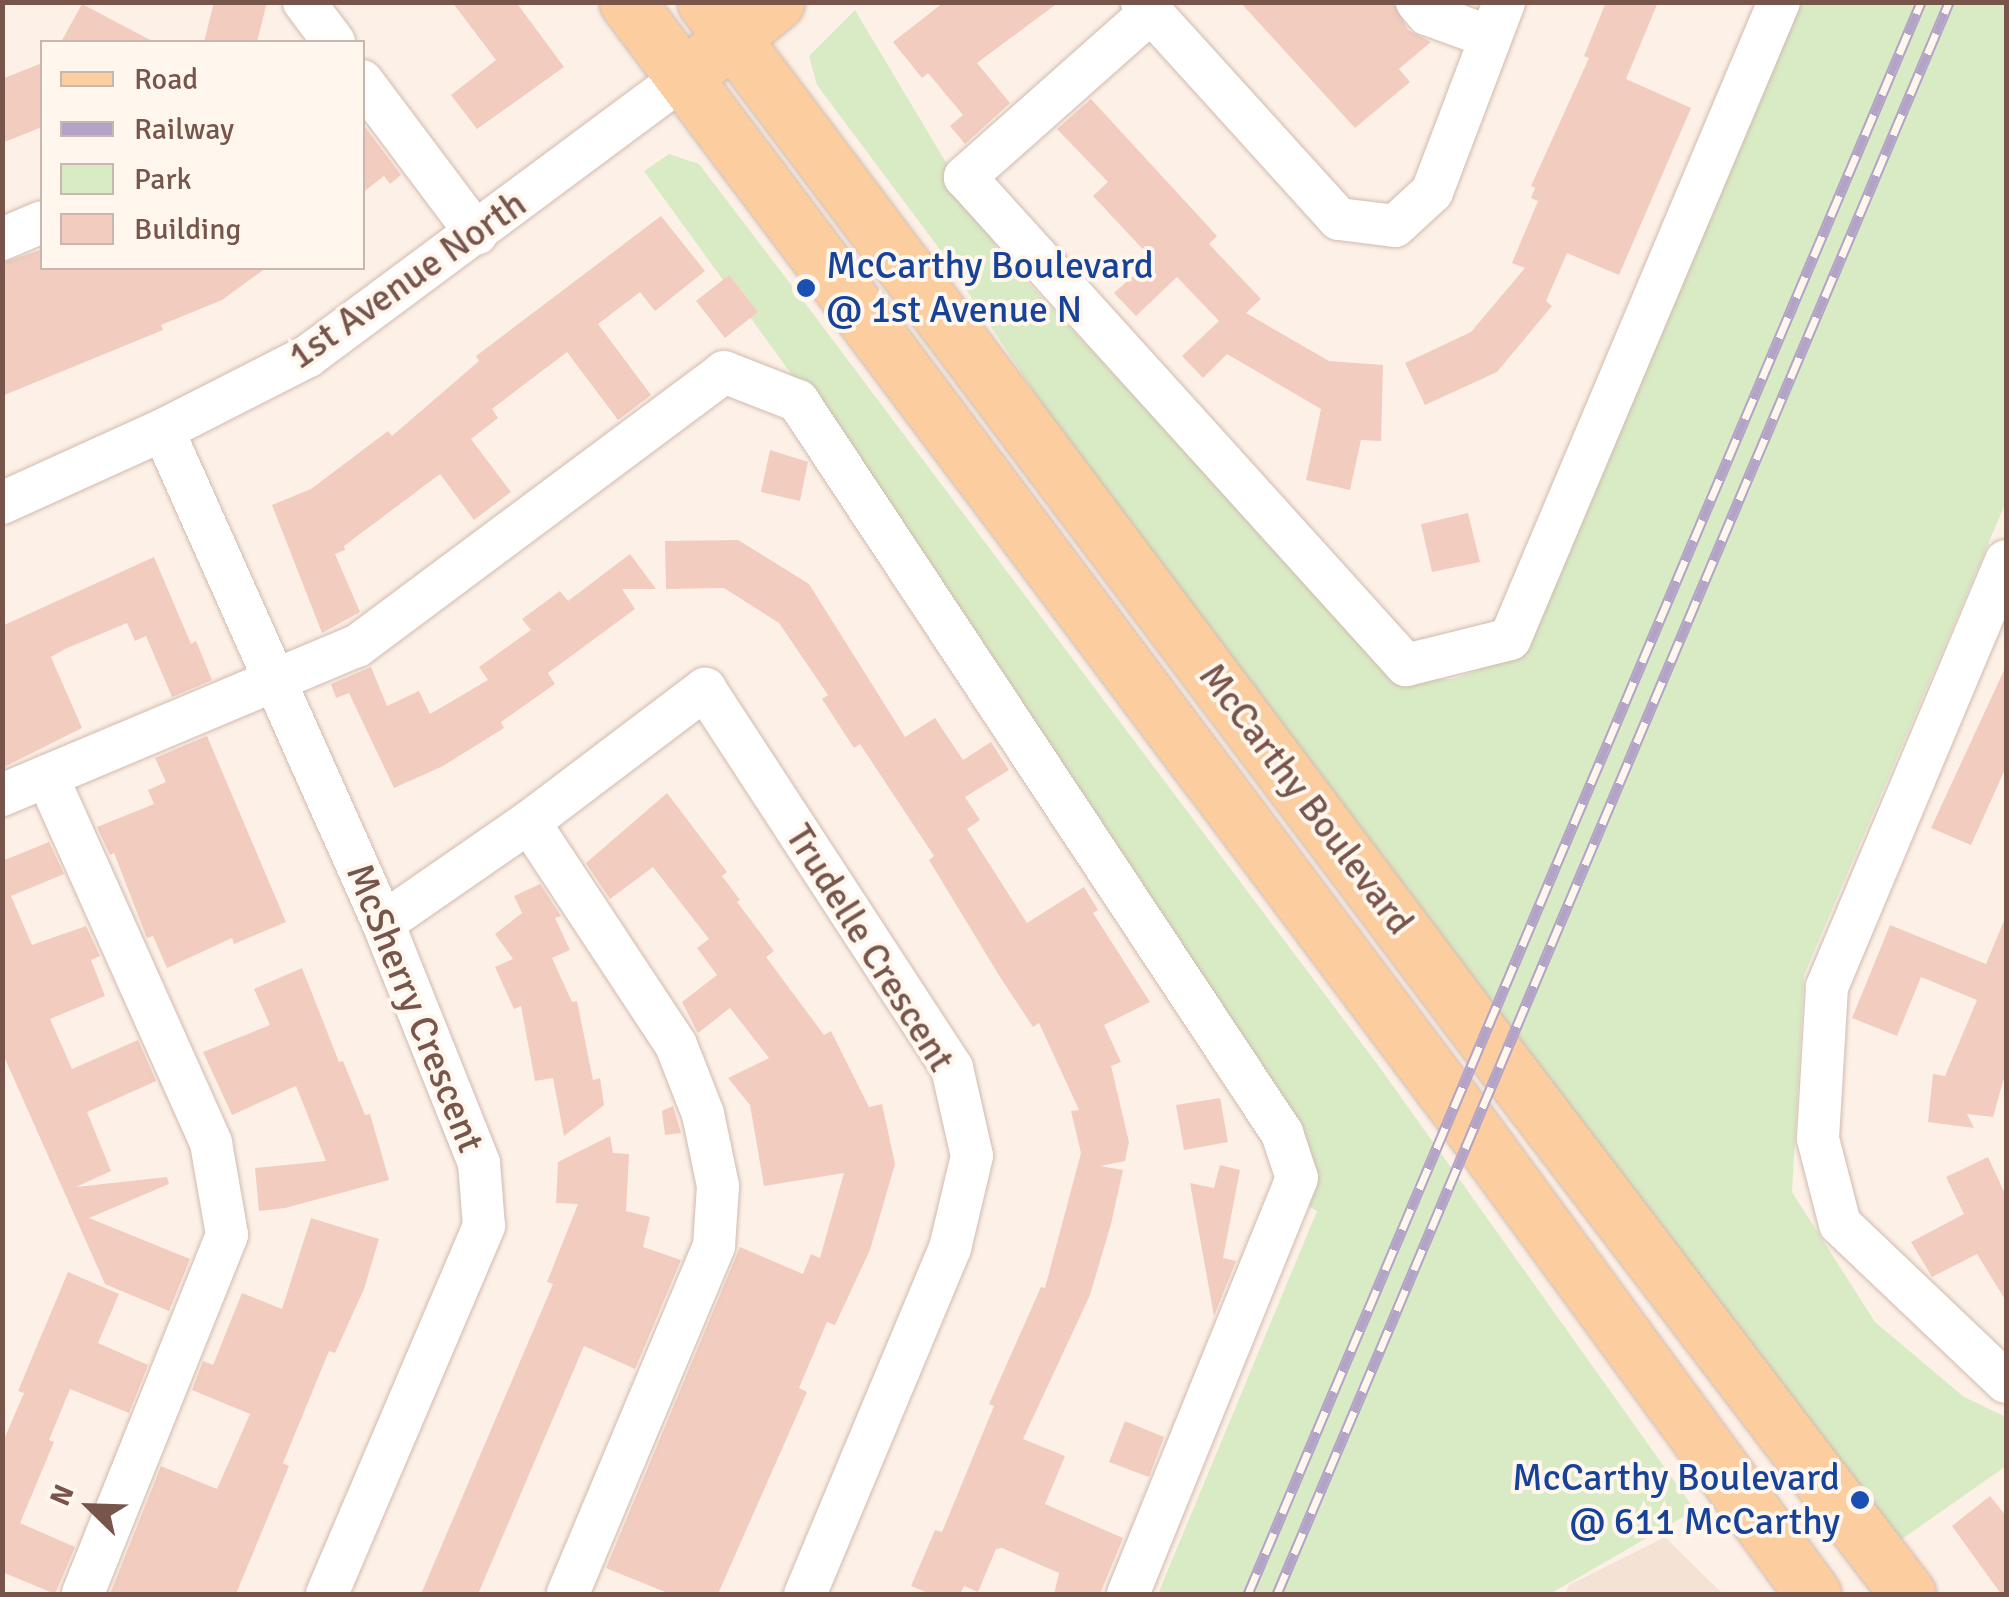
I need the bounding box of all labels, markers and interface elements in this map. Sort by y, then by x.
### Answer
legend [40,40,365,270]
text: Road [134,61,198,98]
text: Railway [134,111,234,148]
text: Park [134,161,192,198]
street label: 1st Avenue North [279,181,535,379]
text: Building [134,211,241,248]
place label: McCarthy Boulevard @ 1st Avenue N [826,243,1154,332]
marker: McCarthy Boulevard @ 1st Avenue N [795,277,817,299]
street label: McCarthy Boulevard [1189,654,1423,944]
street label: Trudelle Crescent [776,816,964,1080]
street label: McSherry Crescent [336,857,494,1159]
place label: McCarthy Boulevard @ 611 McCarthy [1512,1455,1840,1545]
north arrow [40,1457,140,1557]
text: N [43,1480,82,1511]
marker: McCarthy Boulevard @ 611 McCarthy [1849,1489,1871,1511]

